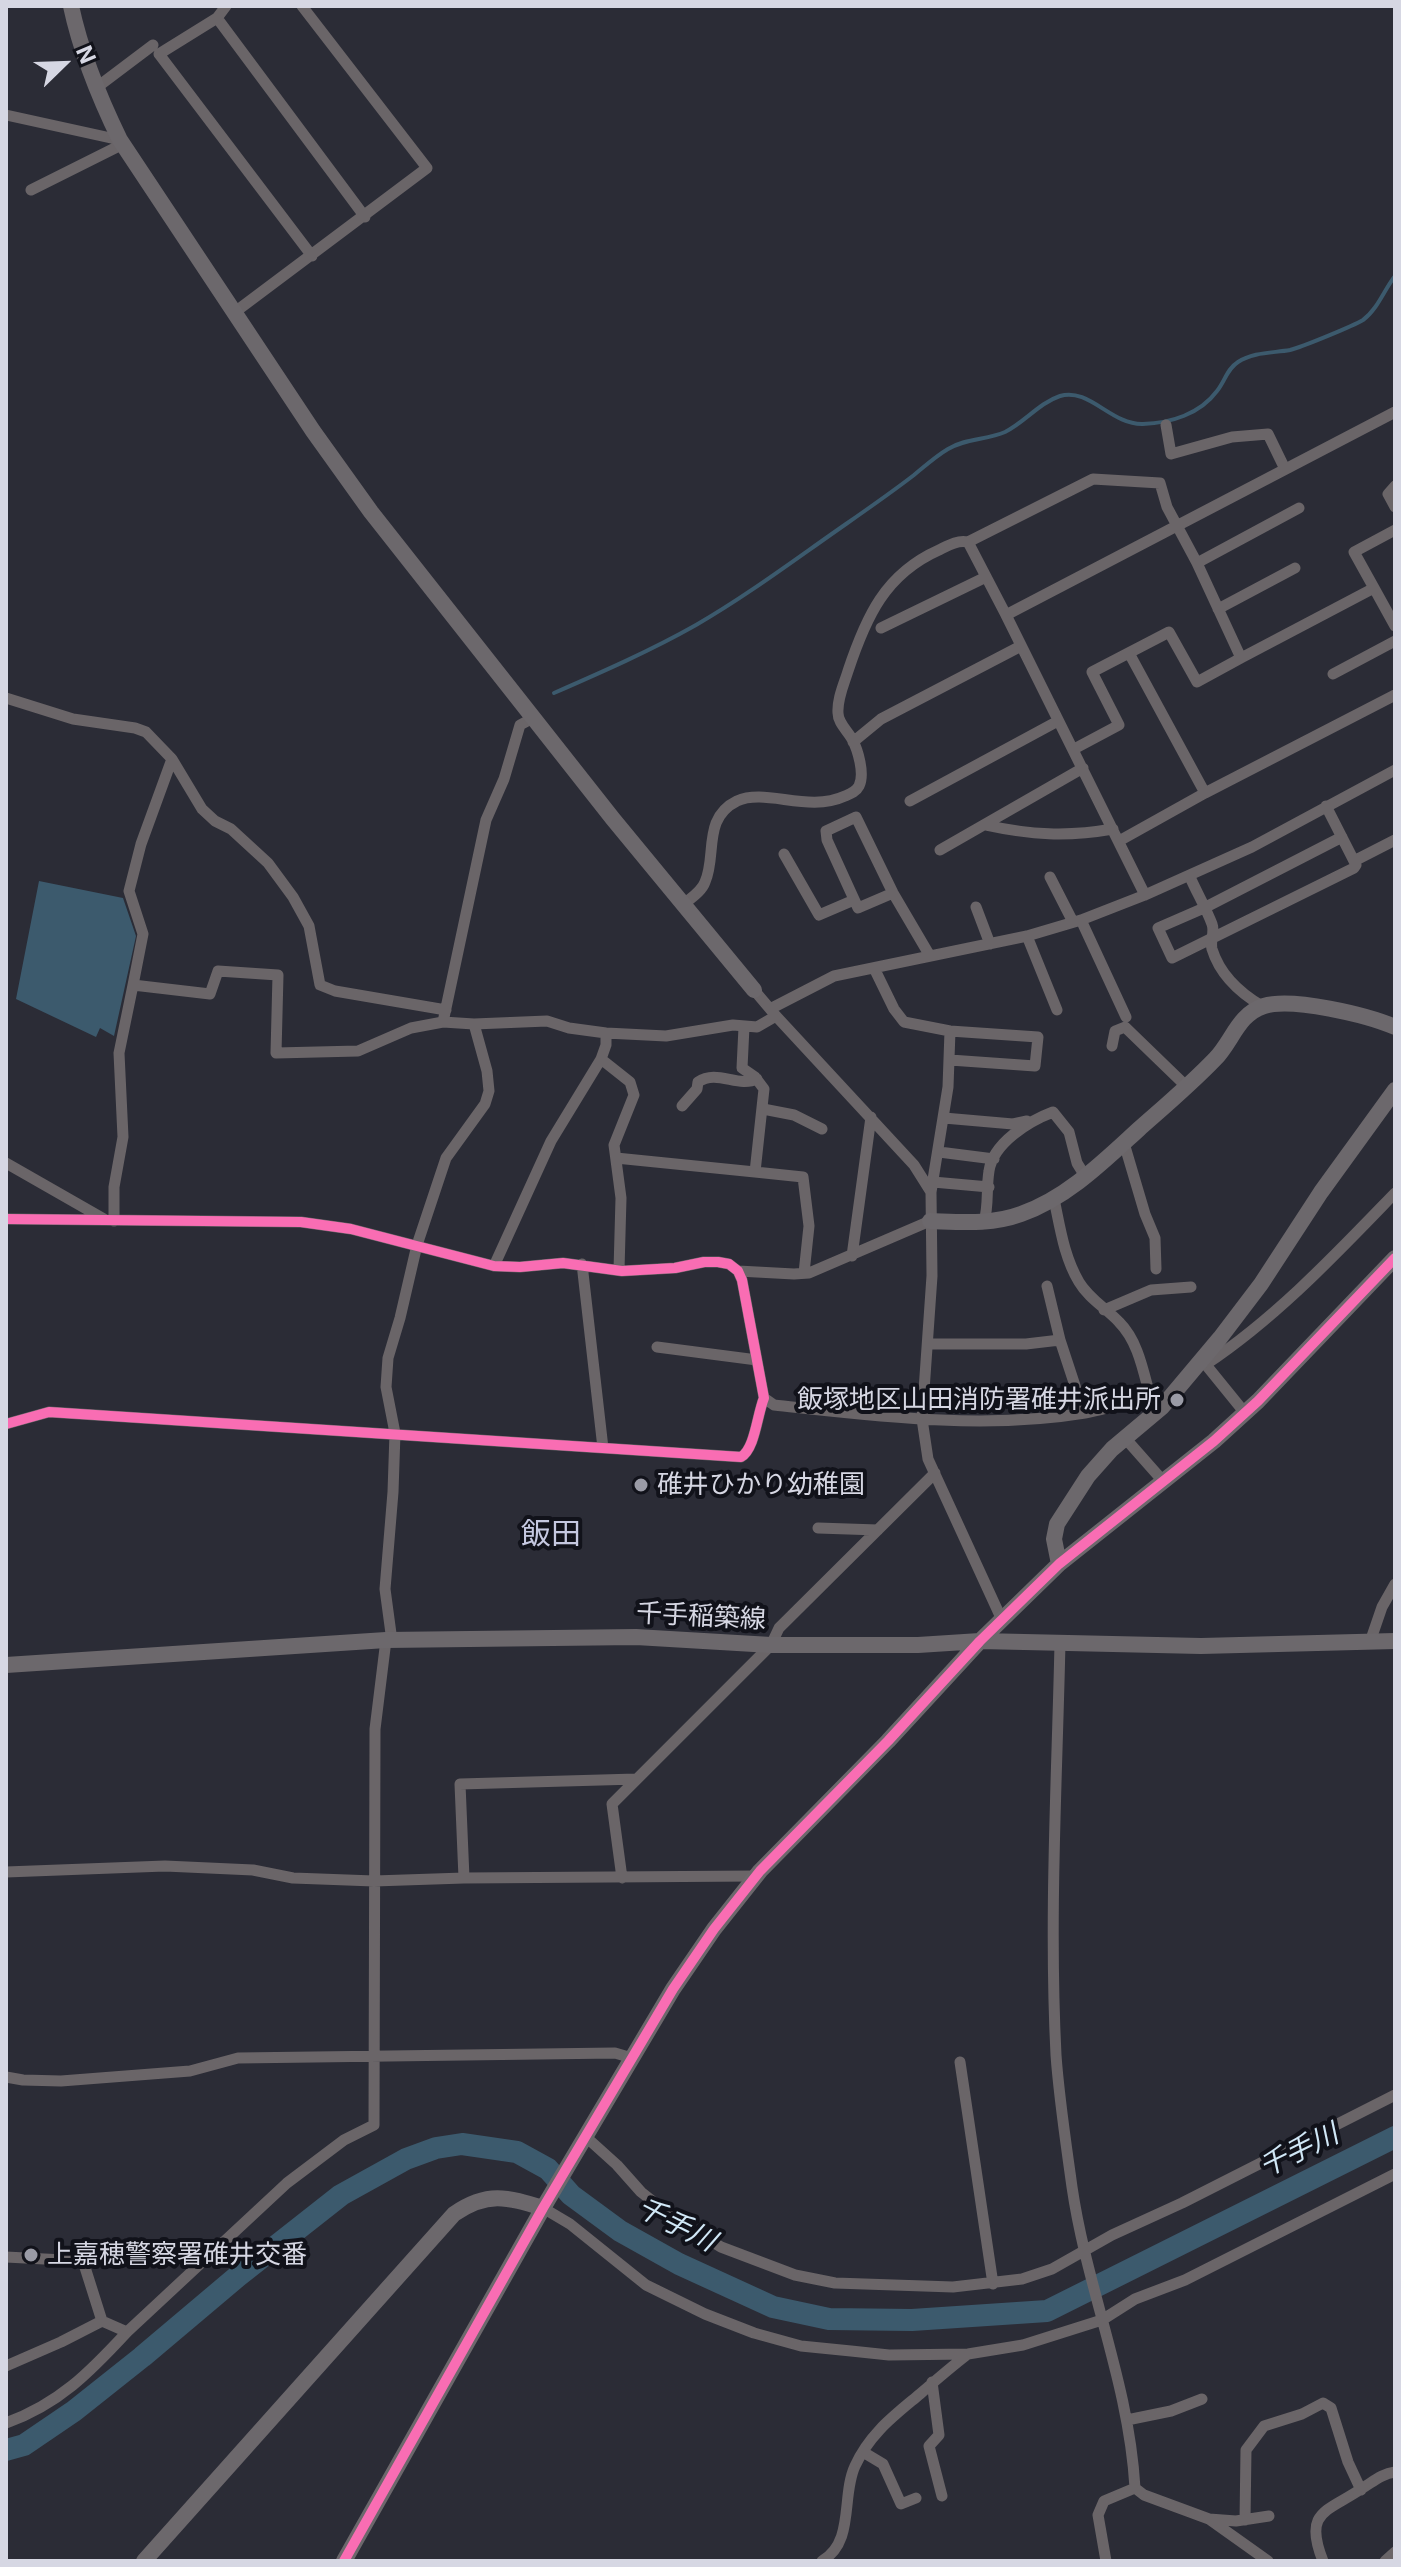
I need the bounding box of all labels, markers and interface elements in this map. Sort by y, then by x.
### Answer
north arrow [24,24,104,104]
text: N [71,42,101,67]
place label: 飯塚地区山田消防署碓井派出所 [797,1384,1161,1416]
marker: 飯塚地区山田消防署碓井派出所 [1168,1391,1186,1409]
place label: 碓井ひかり幼稚園 [657,1469,865,1501]
marker: 碓井ひかり幼稚園 [632,1476,650,1494]
district label: 飯田 [521,1517,581,1553]
street label: 千手稲築線 [635,1598,767,1636]
water label: 千手川 [1254,2117,1344,2185]
water label: 千手川 [631,2191,721,2259]
place label: 上嘉穂警察署碓井交番 [47,2239,307,2271]
marker: 上嘉穂警察署碓井交番 [22,2246,40,2264]

